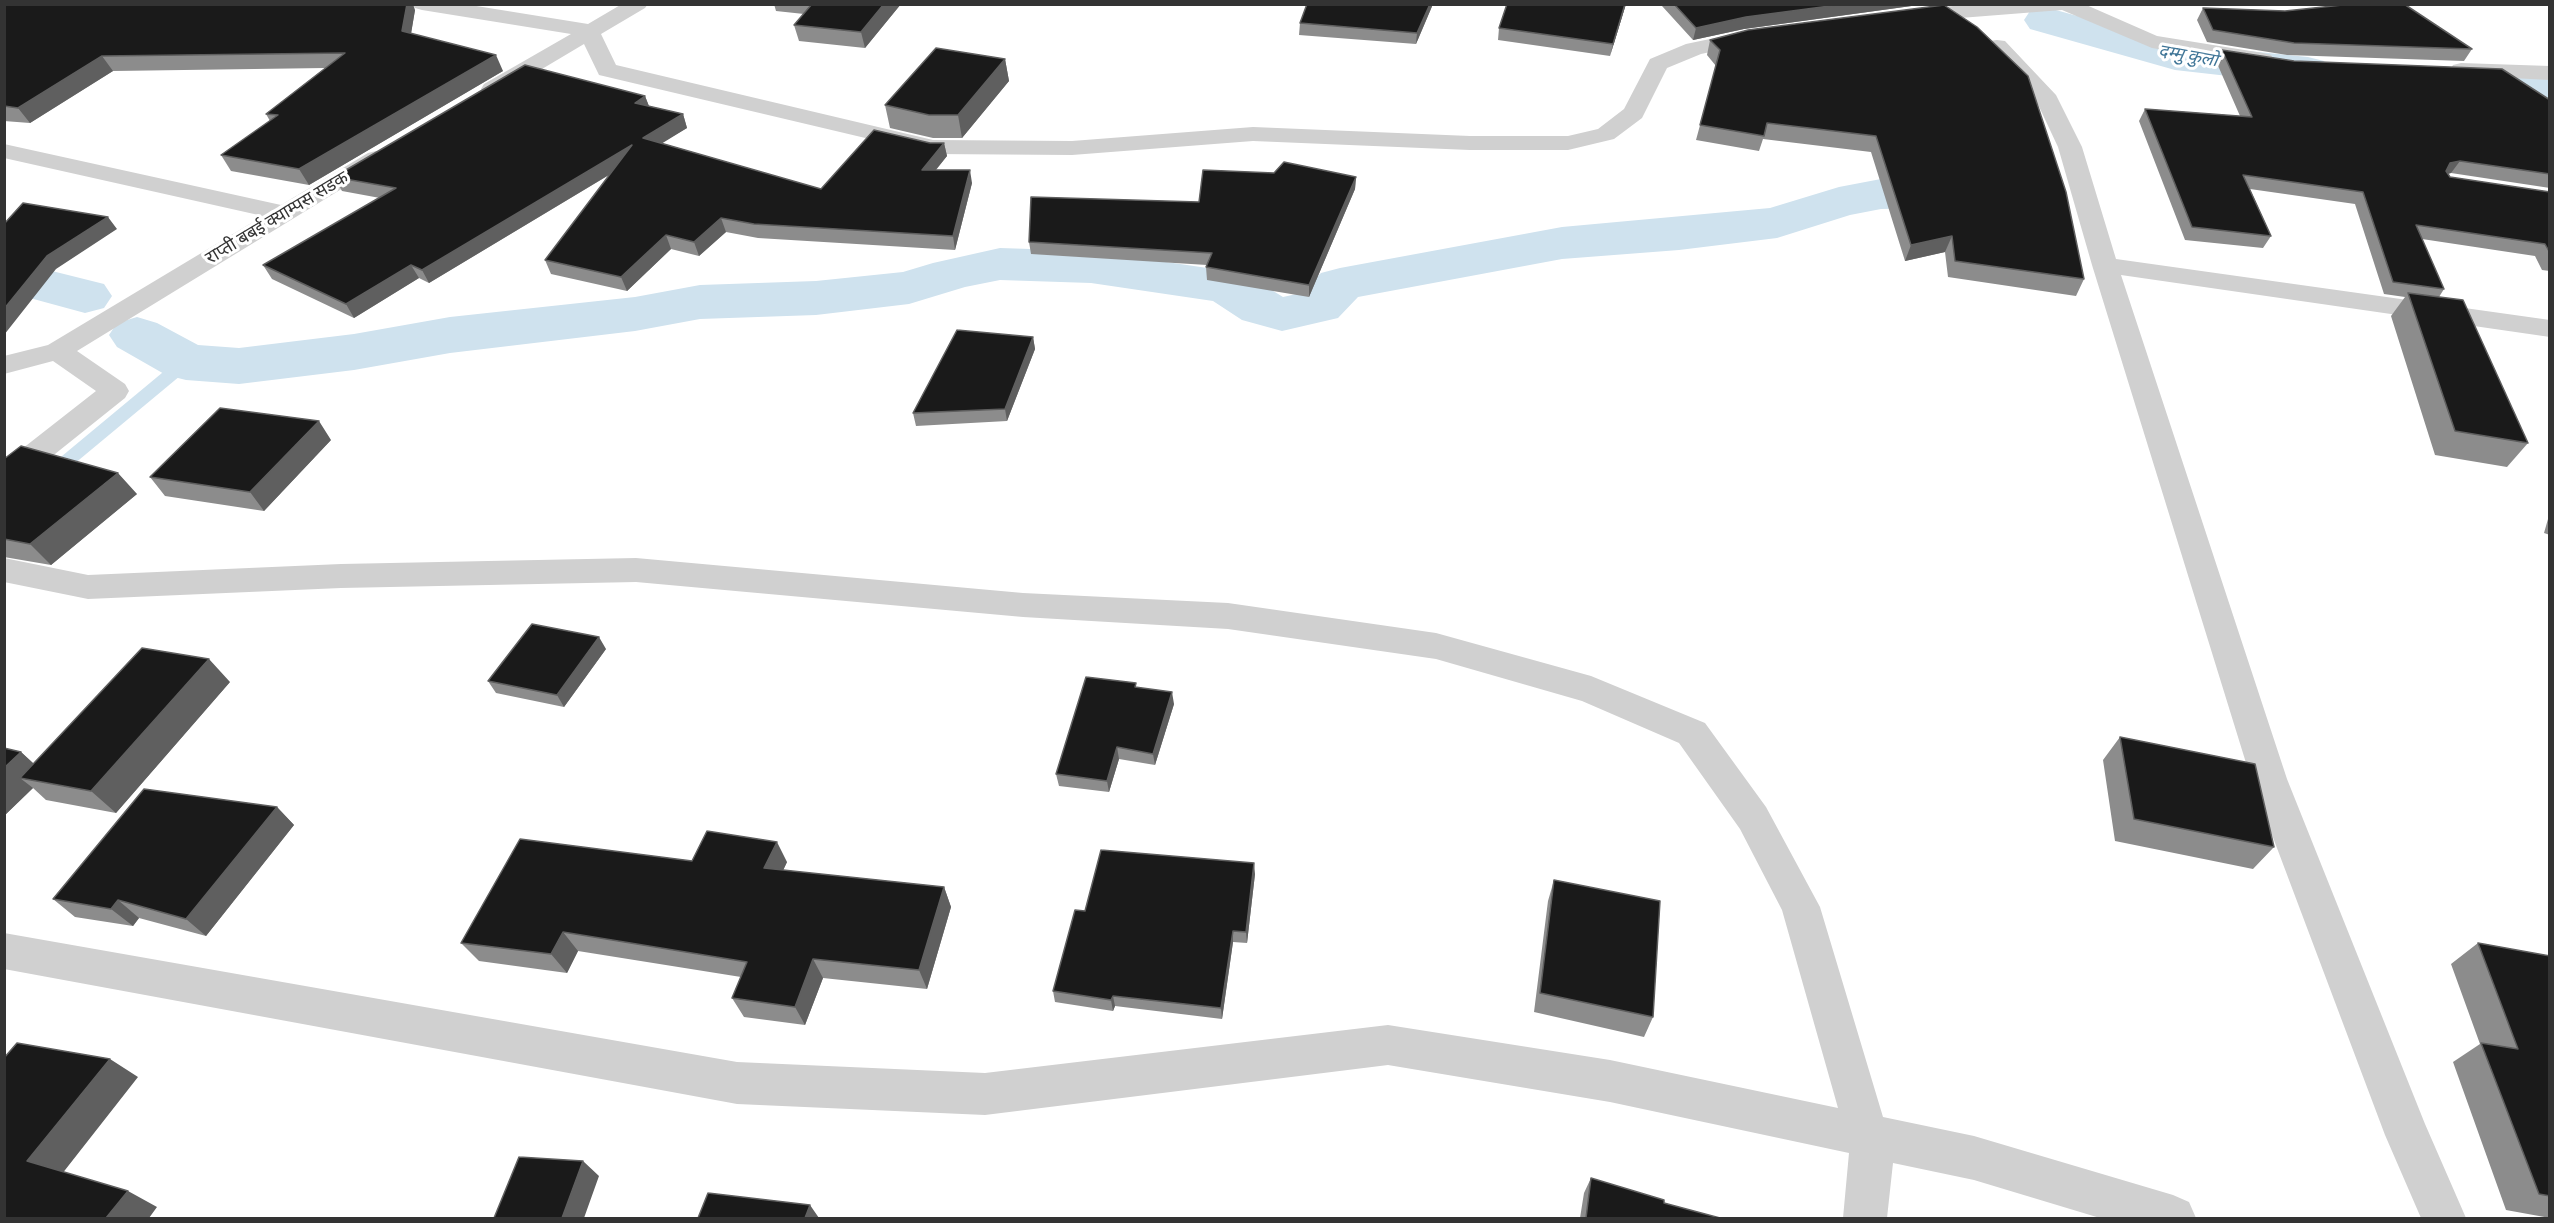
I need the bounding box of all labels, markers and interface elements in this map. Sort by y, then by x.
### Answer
water label: दम्मु कुलो [2157,40,2219,72]
street label: राप्ती बबई क्याम्पस सडक [202,167,352,269]

